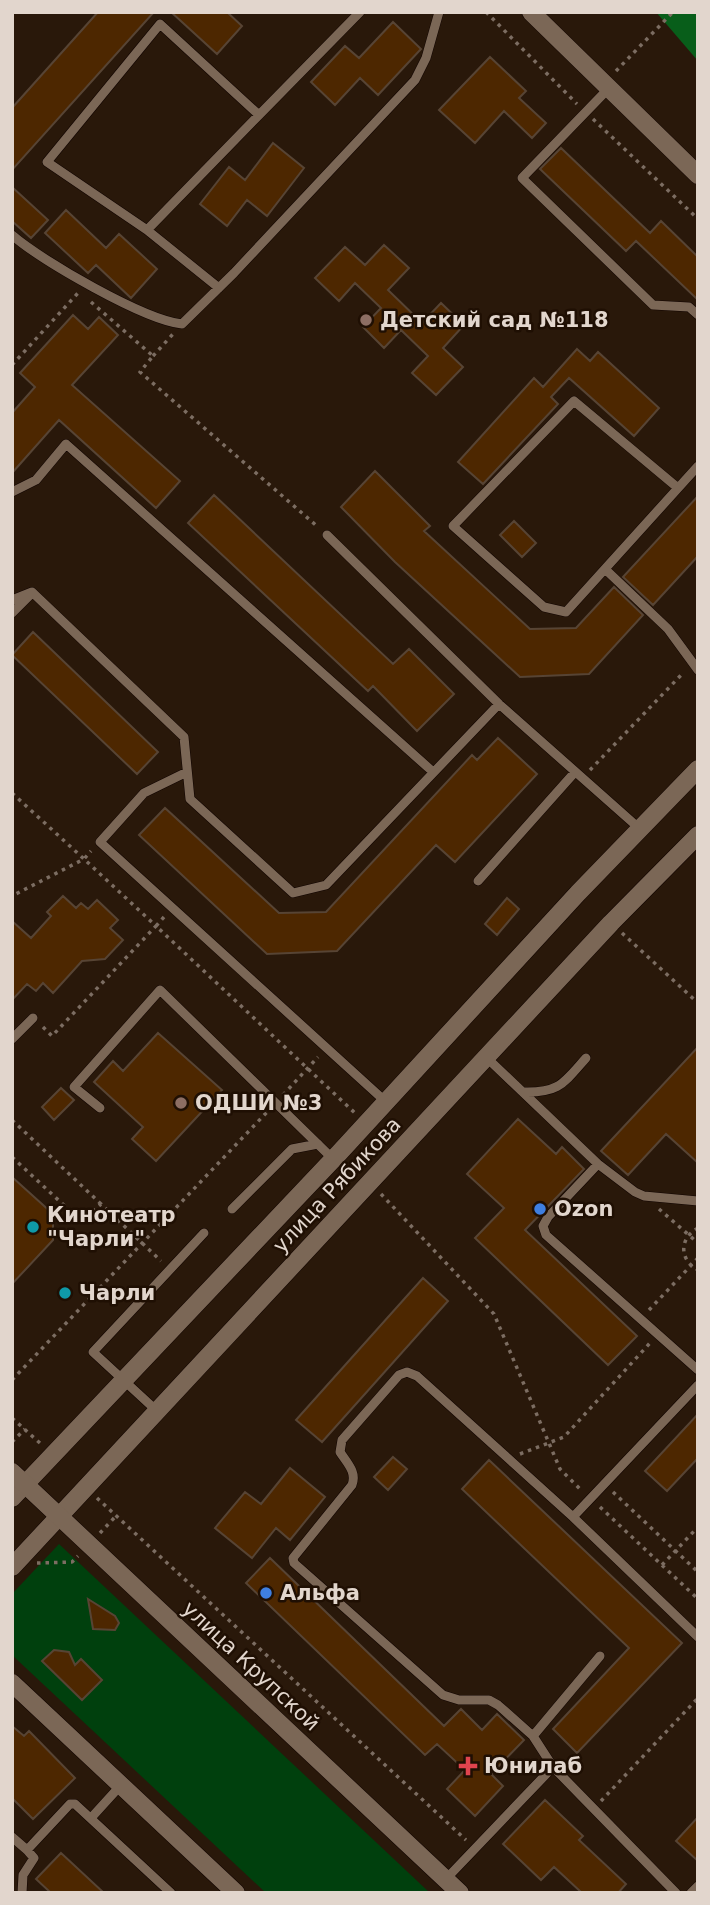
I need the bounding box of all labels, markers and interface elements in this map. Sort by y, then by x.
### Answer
place label: Детский сад №118 [380,308,609,332]
marker: Детский сад №118 [358,312,374,328]
place label: ОДШИ №3 [195,1091,322,1115]
marker: ОДШИ №3 [173,1095,189,1111]
street label: улица Рябикова [268,1112,406,1258]
place label: Ozon [554,1197,613,1221]
marker: Ozon [532,1201,548,1217]
place label: Кинотеатр "Чарли" [47,1203,176,1251]
marker: Кинотеатр "Чарли" [25,1219,41,1235]
place label: Чарли [79,1281,155,1305]
marker: Чарли [57,1285,73,1301]
place label: Альфа [280,1581,360,1605]
marker: Альфа [258,1585,274,1601]
street label: улица Крупской [178,1596,324,1736]
place label: Юнилаб [484,1754,582,1778]
marker: Юнилаб [458,1756,478,1776]

